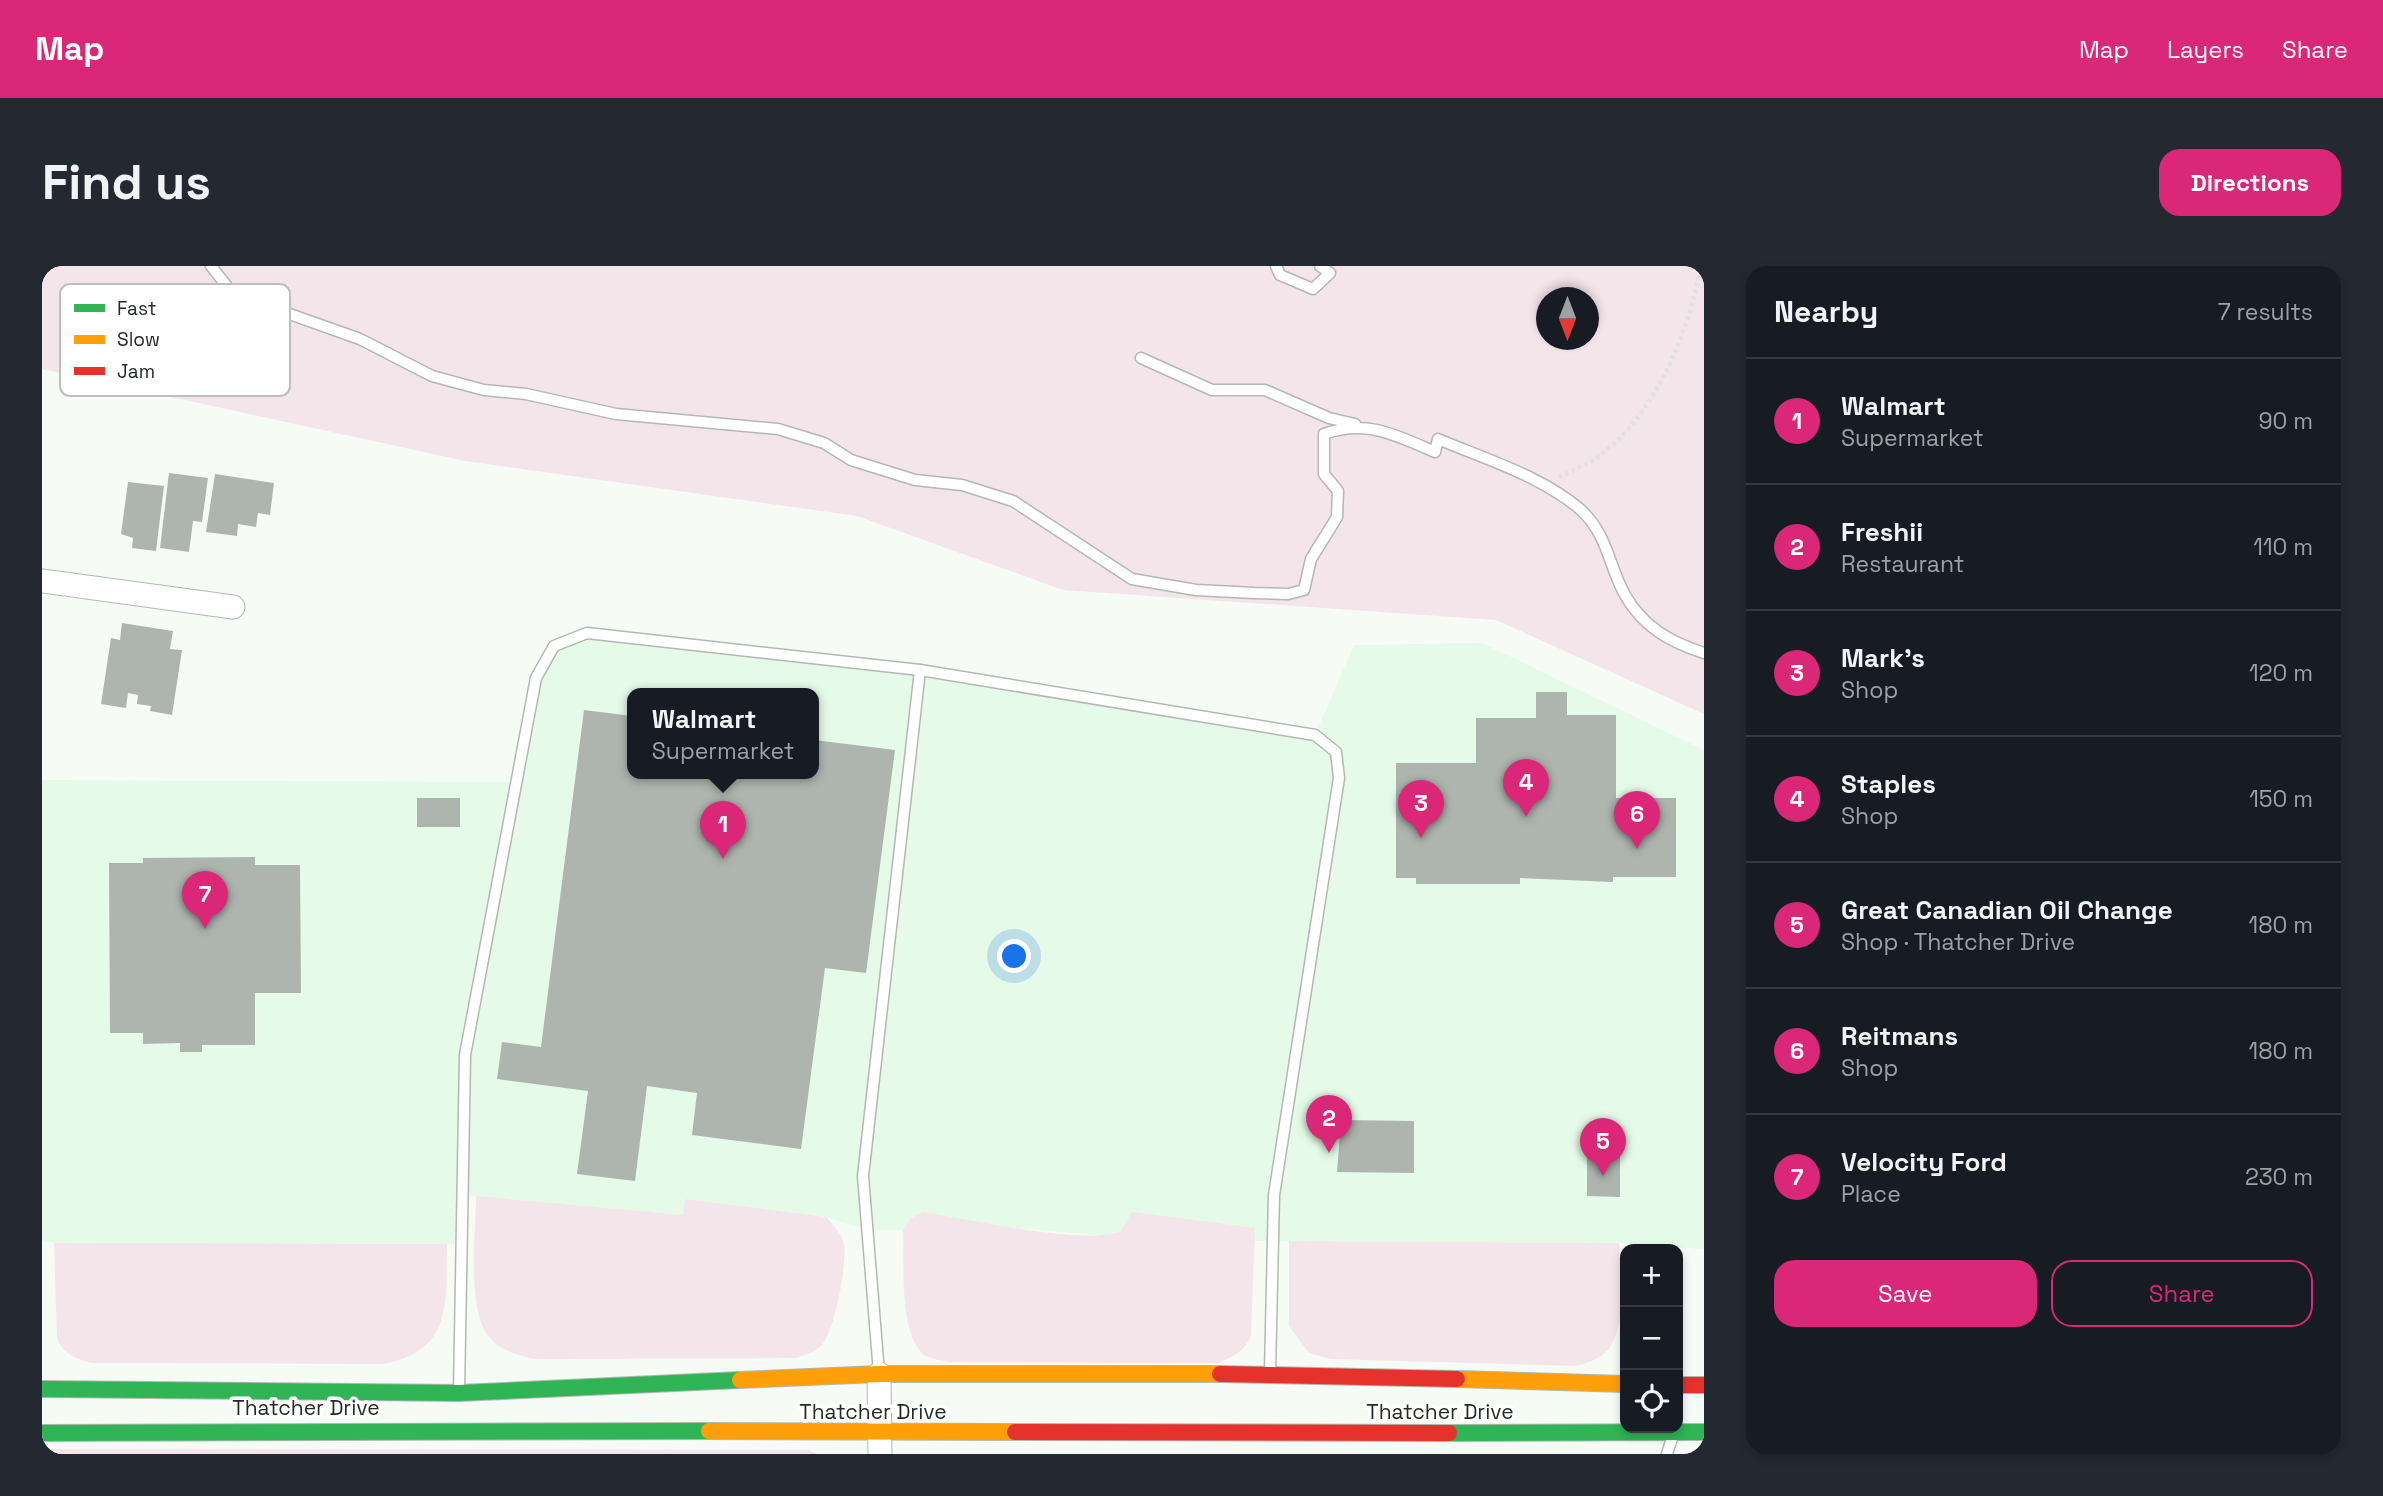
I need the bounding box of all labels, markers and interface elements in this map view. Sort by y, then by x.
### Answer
text: Map [35,28,104,70]
text: Map [2079,34,2129,65]
text: Layers [2167,34,2244,65]
text: Share [2282,34,2348,65]
button: Directions [2159,149,2341,216]
text: Find us [42,151,211,213]
legend [60,284,290,396]
north arrow [1536,287,1599,350]
text: Nearby [1774,292,1878,331]
text: Fast [117,296,157,321]
text: 7 results [2218,297,2313,327]
text: Slow [117,327,160,352]
text: Jam [117,359,155,384]
text: Walmart [1841,389,1946,423]
text: 1 [1792,406,1802,436]
text: 90 m [2258,406,2313,436]
text: Supermarket [1841,423,1983,453]
text: Freshii [1841,515,1923,549]
text: 2 [1790,532,1804,562]
text: 110 m [2253,532,2313,562]
text: Restaurant [1841,549,1964,579]
text: Mark's [1841,641,1925,675]
text: 3 [1790,658,1804,688]
text: 120 m [2249,658,2313,688]
text: Shop [1841,675,1898,705]
popup [627,688,819,779]
text: Walmart [652,702,756,736]
text: Supermarket [652,736,794,766]
pin: 4 [1503,759,1549,817]
text: Staples [1841,767,1936,801]
pin: 3 [1398,780,1444,838]
text: 4 [1790,784,1804,814]
text: 150 m [2249,784,2313,814]
pin: 6 [1614,791,1660,849]
pin: 1 [700,801,746,859]
text: Shop [1841,801,1898,831]
pin: 7 [182,871,228,929]
text: Great Canadian Oil Change [1841,893,2173,927]
text: 5 [1790,910,1804,940]
text: 180 m [2249,910,2313,940]
text: Shop · Thatcher Drive [1841,927,2075,957]
your location [997,939,1031,973]
text: Reitmans [1841,1019,1958,1053]
text: 6 [1790,1036,1804,1066]
text: 180 m [2249,1036,2313,1066]
text: Shop [1841,1053,1898,1083]
pin: 2 [1306,1095,1352,1153]
pin: 5 [1580,1118,1626,1176]
text: Velocity Ford [1841,1145,2007,1179]
text: 7 [1791,1162,1803,1192]
text: 230 m [2245,1162,2313,1192]
text: Place [1841,1179,1901,1209]
map controls [1620,1244,1683,1433]
button: + [1620,1244,1683,1307]
button: Save [1774,1260,2037,1327]
button: Share [2051,1260,2313,1327]
button: − [1620,1307,1683,1370]
button: locate [1620,1370,1683,1433]
street label: Thatcher Drive [232,1394,380,1421]
street label: Thatcher Drive [799,1398,947,1425]
street label: Thatcher Drive [1366,1398,1514,1425]

